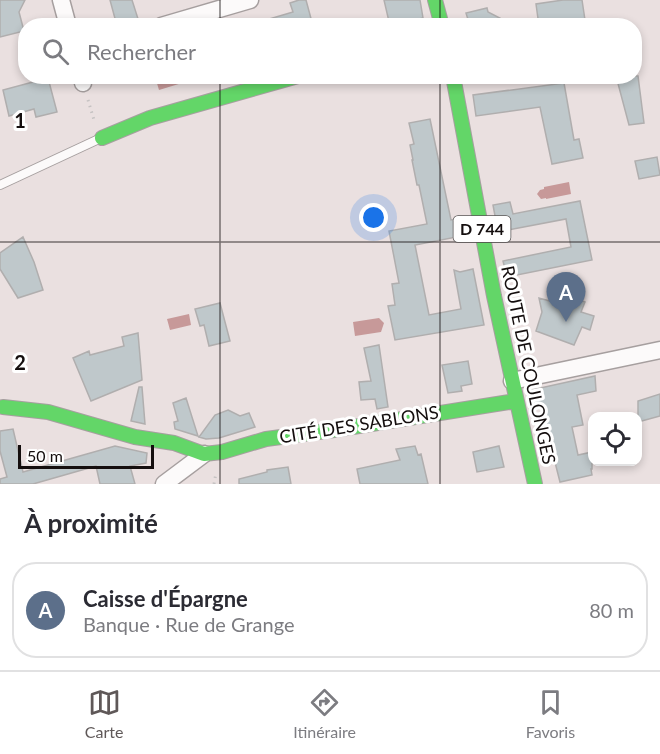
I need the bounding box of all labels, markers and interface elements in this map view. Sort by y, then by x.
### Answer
search box [18,18,642,84]
icon: search [39,35,72,68]
text: Rechercher [87,38,196,65]
text: 1 [14,108,26,132]
your location [359,203,388,232]
road number: D 744 [454,216,510,242]
street label: ROUTE DE COULONGES [497,263,561,466]
pin: A [546,272,586,322]
text: 2 [14,350,26,374]
street label: CITÉ DES SABLONS [278,401,440,447]
map controls [588,412,642,466]
button: locate [588,412,642,466]
scale bar [18,442,154,470]
text: 50 m [27,446,63,465]
text: À proximité [24,507,158,539]
text: Caisse d'Épargne [83,585,248,612]
text: A [39,598,52,622]
text: 80 m [589,598,634,622]
text: Banque · Rue de Grange [83,612,295,636]
tab: Carte [85,686,123,741]
tab: Itinéraire [293,686,356,741]
tab: Favoris [526,686,575,741]

